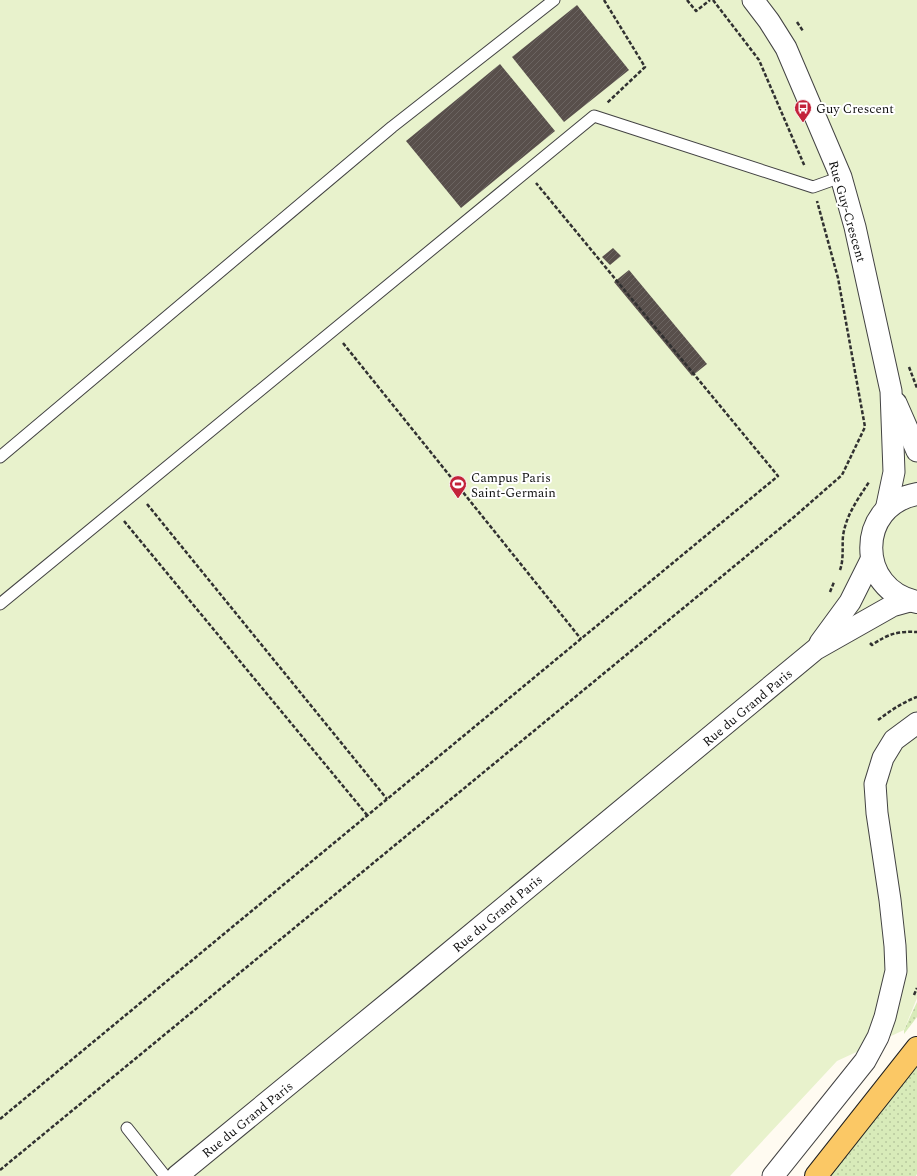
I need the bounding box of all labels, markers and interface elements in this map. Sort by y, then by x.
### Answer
bus stop icon: Guy Crescent [793,98,813,123]
place label: Guy Crescent [816,99,894,119]
street label: Rue Guy-Crescent [823,158,871,265]
place label: Campus Paris Saint-Germain [471,468,556,503]
sports icon: Campus Paris Saint-Germain [448,474,468,499]
street label: Rue du Grand Paris [698,664,797,751]
street label: Rue du Grand Paris [448,870,547,957]
street label: Rue du Grand Paris [198,1077,298,1163]

